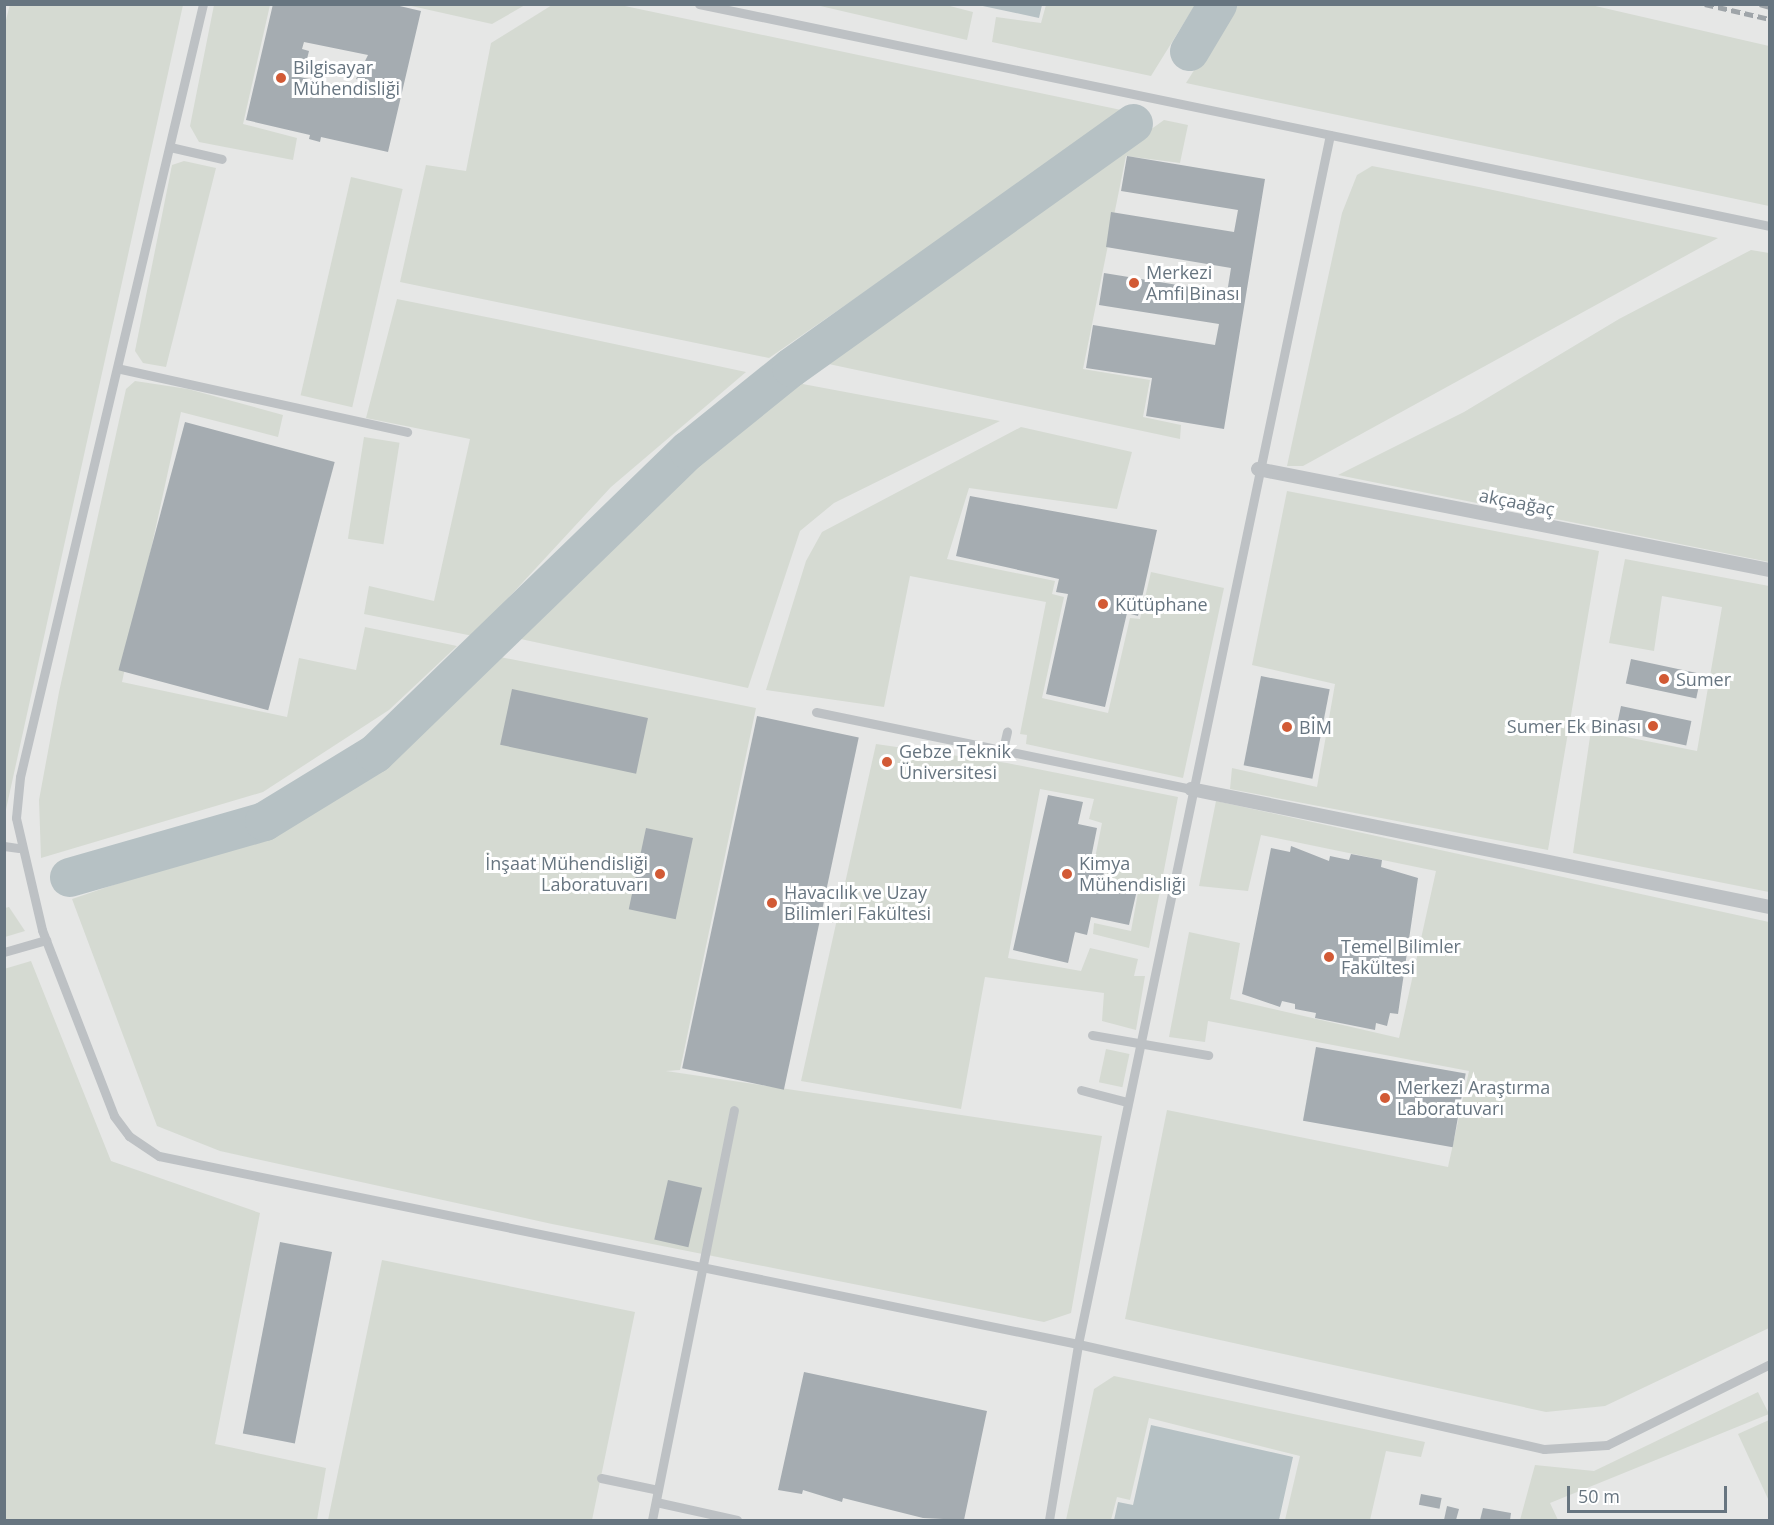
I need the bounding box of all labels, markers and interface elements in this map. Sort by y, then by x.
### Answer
place label: Bilgisayar Mühendisliği [293,57,400,100]
marker: Bilgisayar Mühendisliği [274,71,288,85]
place label: Merkezi Amfi Binası [1146,262,1240,304]
marker: Merkezi Amfi Binası [1127,276,1141,290]
street label: akçaağaç [1477,484,1557,520]
place label: Kütüphane [1115,593,1208,615]
marker: Kütüphane [1096,597,1110,611]
place label: Sumer [1676,668,1731,690]
marker: Sumer [1657,672,1671,686]
place label: Sumer Ek Binası [1507,715,1641,737]
place label: BİM [1299,716,1332,738]
marker: Sumer Ek Binası [1646,719,1660,733]
marker: BİM [1280,720,1294,734]
place label: Gebze Teknik Üniversitesi [899,741,1011,783]
marker: Gebze Teknik Üniversitesi [880,755,894,769]
place label: İnşaat Mühendisliği Laboratuvarı [485,853,648,896]
place label: Kimya Mühendisliği [1079,853,1186,896]
marker: İnşaat Mühendisliği Laboratuvarı [653,867,667,881]
marker: Kimya Mühendisliği [1060,867,1074,881]
place label: Havacılık ve Uzay Bilimleri Fakültesi [784,882,931,924]
marker: Havacılık ve Uzay Bilimleri Fakültesi [765,896,779,910]
place label: Temel Bilimler Fakültesi [1341,936,1461,978]
marker: Temel Bilimler Fakültesi [1322,950,1336,964]
place label: Merkezi Araştırma Laboratuvarı [1397,1077,1550,1120]
marker: Merkezi Araştırma Laboratuvarı [1378,1091,1392,1105]
scale bar [1570,1474,1730,1512]
text: 50 m [1578,1484,1620,1508]

